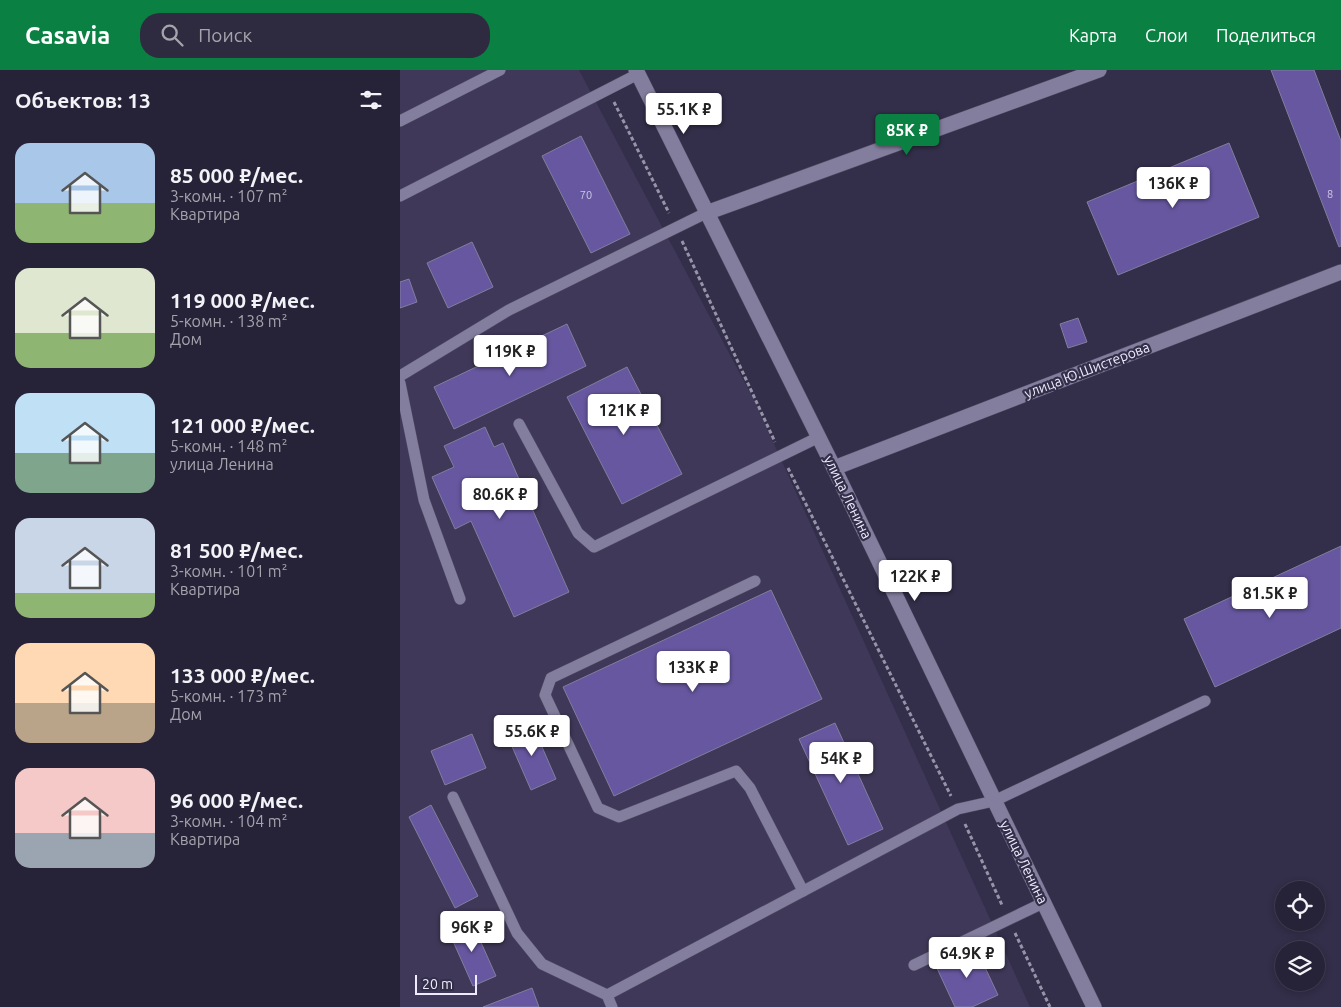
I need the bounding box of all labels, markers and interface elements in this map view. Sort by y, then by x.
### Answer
search box [140,13,490,58]
icon: search [158,21,186,49]
text: Casavia [25,22,110,49]
text: Поиск [198,24,252,46]
text: Карта [1069,25,1117,45]
text: Слои [1145,25,1188,45]
text: Поделиться [1216,25,1316,45]
icon: filters [357,86,385,114]
text: Объектов: 13 [15,88,151,112]
pin: 55.1K ₽ [638,92,730,135]
text: 55.1K ₽ [657,100,711,118]
pin: 85K ₽ [872,114,942,156]
text: 85K ₽ [886,121,928,139]
icon: home [55,163,115,223]
text: 85 000 ₽/мес. [170,163,303,187]
pin: 136K ₽ [1132,166,1214,209]
text: 136K ₽ [1148,174,1198,192]
text: 3-комн. · 107 m² [170,187,287,205]
house number: 8 [1327,188,1333,200]
house number: 70 [580,189,592,201]
text: Квартира [170,205,240,223]
icon: home [55,288,115,348]
text: 119 000 ₽/мес. [170,288,315,312]
text: 5-комн. · 138 m² [170,312,287,330]
text: Дом [170,330,202,348]
pin: 119K ₽ [469,334,551,377]
street label: улица Ю.Шистерова [1022,339,1152,401]
text: 119K ₽ [485,342,535,360]
pin: 121K ₽ [583,394,665,436]
text: 121K ₽ [599,401,649,419]
icon: home [55,413,115,473]
text: 121 000 ₽/мес. [170,413,315,437]
text: 5-комн. · 148 m² [170,437,287,455]
street label: улица Ленина [821,453,875,541]
text: улица Ленина [170,455,274,473]
pin: 80.6K ₽ [454,478,546,520]
text: 80.6K ₽ [473,485,527,503]
icon: home [55,538,115,598]
text: 81 500 ₽/мес. [170,538,303,562]
pin: 122K ₽ [874,560,956,602]
text: 3-комн. · 101 m² [170,562,287,580]
text: 122K ₽ [890,567,940,585]
pin: 81.5K ₽ [1224,576,1316,619]
text: Квартира [170,580,240,598]
text: 81.5K ₽ [1243,584,1297,602]
pin: 133K ₽ [652,650,734,693]
text: 133K ₽ [668,658,718,676]
icon: home [55,663,115,723]
text: 133 000 ₽/мес. [170,663,315,687]
text: 5-комн. · 173 m² [170,687,287,705]
text: Дом [170,705,202,723]
pin: 55.6K ₽ [486,714,578,757]
text: 55.6K ₽ [505,722,559,740]
pin: 54K ₽ [806,742,876,784]
text: 54K ₽ [820,749,862,767]
icon: home [55,788,115,848]
text: 96 000 ₽/мес. [170,788,303,812]
text: 3-комн. · 104 m² [170,812,287,830]
street label: улица Ленина [997,818,1051,906]
text: Квартира [170,830,240,848]
map controls [1275,881,1325,991]
button: locate [1275,881,1325,931]
pin: 96K ₽ [437,910,507,953]
text: 96K ₽ [451,918,493,936]
pin: 64.9K ₽ [921,936,1013,979]
button: layers [1275,941,1325,991]
text: 64.9K ₽ [940,944,994,962]
scale bar [415,972,478,995]
text: 20 m [422,976,453,992]

